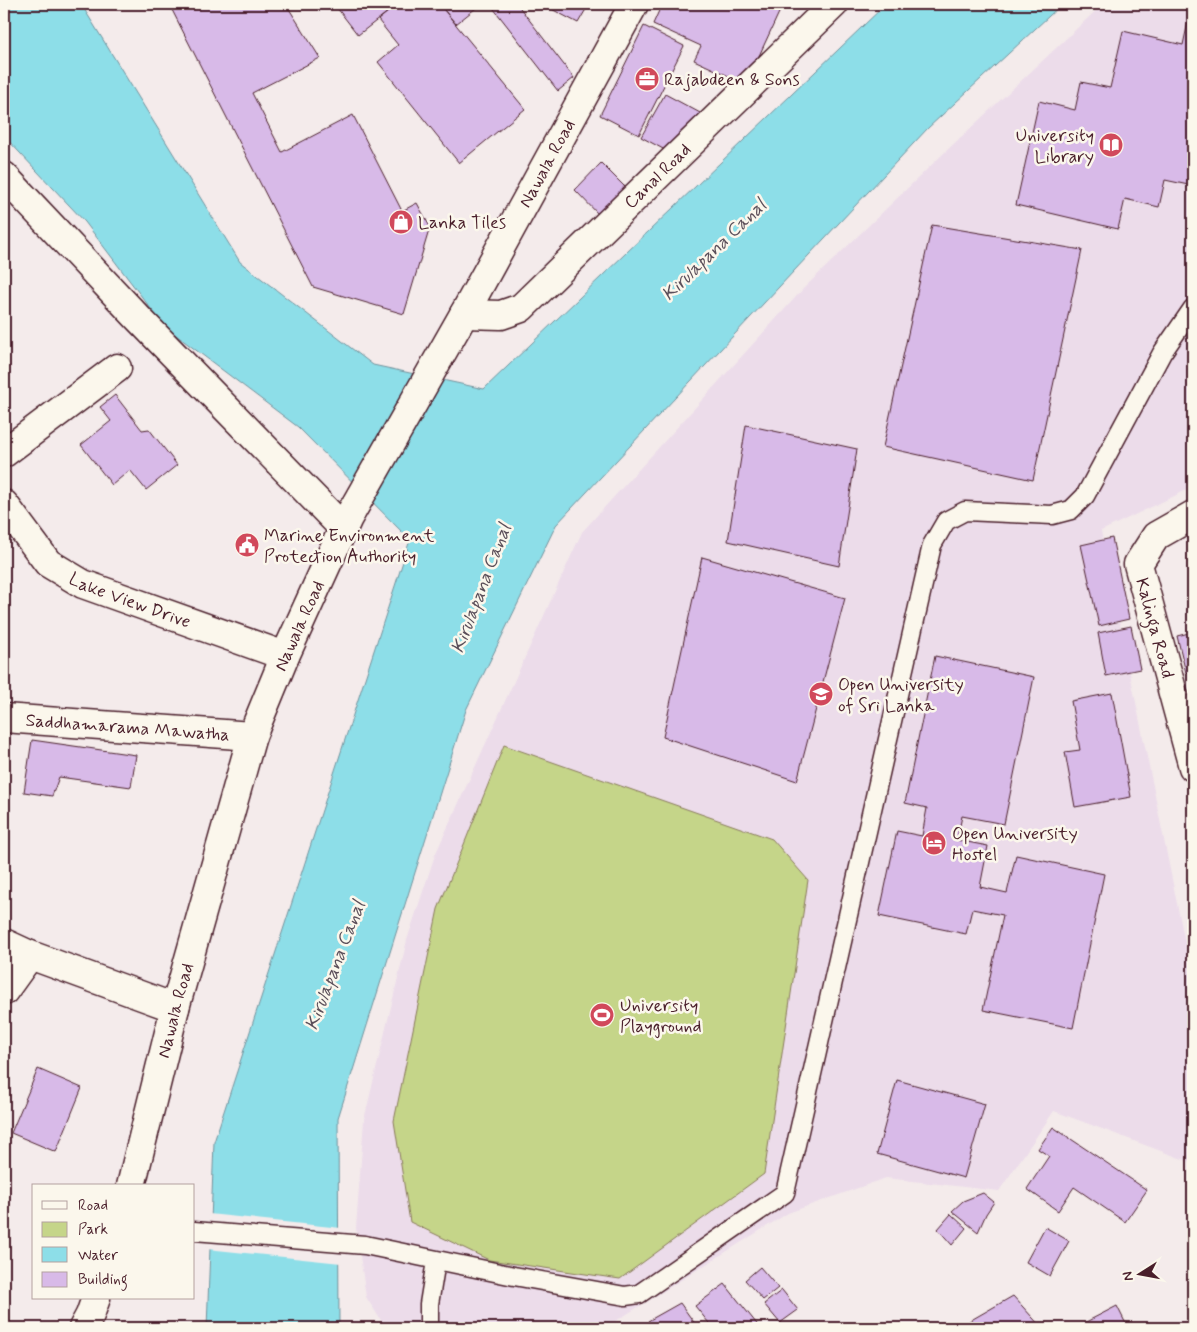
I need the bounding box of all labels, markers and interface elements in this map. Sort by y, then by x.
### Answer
office icon: Rajabdeen & Sons [634,66,660,92]
place label: Rajabdeen & Sons [664,68,800,92]
street label: Nawala Road [514,115,581,212]
place label: University Library [1016,124,1094,169]
library icon: University Library [1098,132,1124,158]
street label: Canal Road [619,138,697,215]
water label: Kirulapana Canal [656,193,773,306]
shop icon: Lanka Tiles [388,209,414,235]
place label: Lanka Tiles [418,211,506,235]
water label: Kirulapana Canal [445,519,518,657]
place label: Marine Environment Protection Authority [264,524,435,569]
public building icon: Marine Environment Protection Authority [234,532,260,558]
street label: Lake View Drive [64,567,194,634]
street label: Kalinga Road [1129,575,1179,681]
street label: Nawala Road [269,577,331,675]
place label: Open University of Sri Lanka [838,673,964,718]
school or university icon: Open University of Sri Lanka [808,681,834,707]
street label: Saddhamarama Mawatha [25,709,231,747]
place label: Open University Hostel [952,822,1078,867]
hotel icon: Open University Hostel [921,830,947,856]
water label: Kirulapana Canal [299,896,372,1034]
street label: Nawala Road [152,961,200,1061]
place label: University Playground [620,994,702,1039]
sports icon: University Playground [589,1002,615,1028]
legend [32,1184,195,1300]
text: Road [78,1196,108,1216]
text: Park [78,1220,108,1240]
text: Water [78,1246,118,1266]
north arrow [1114,1250,1164,1300]
text: Building [78,1270,128,1291]
text: N [1118,1270,1138,1283]

